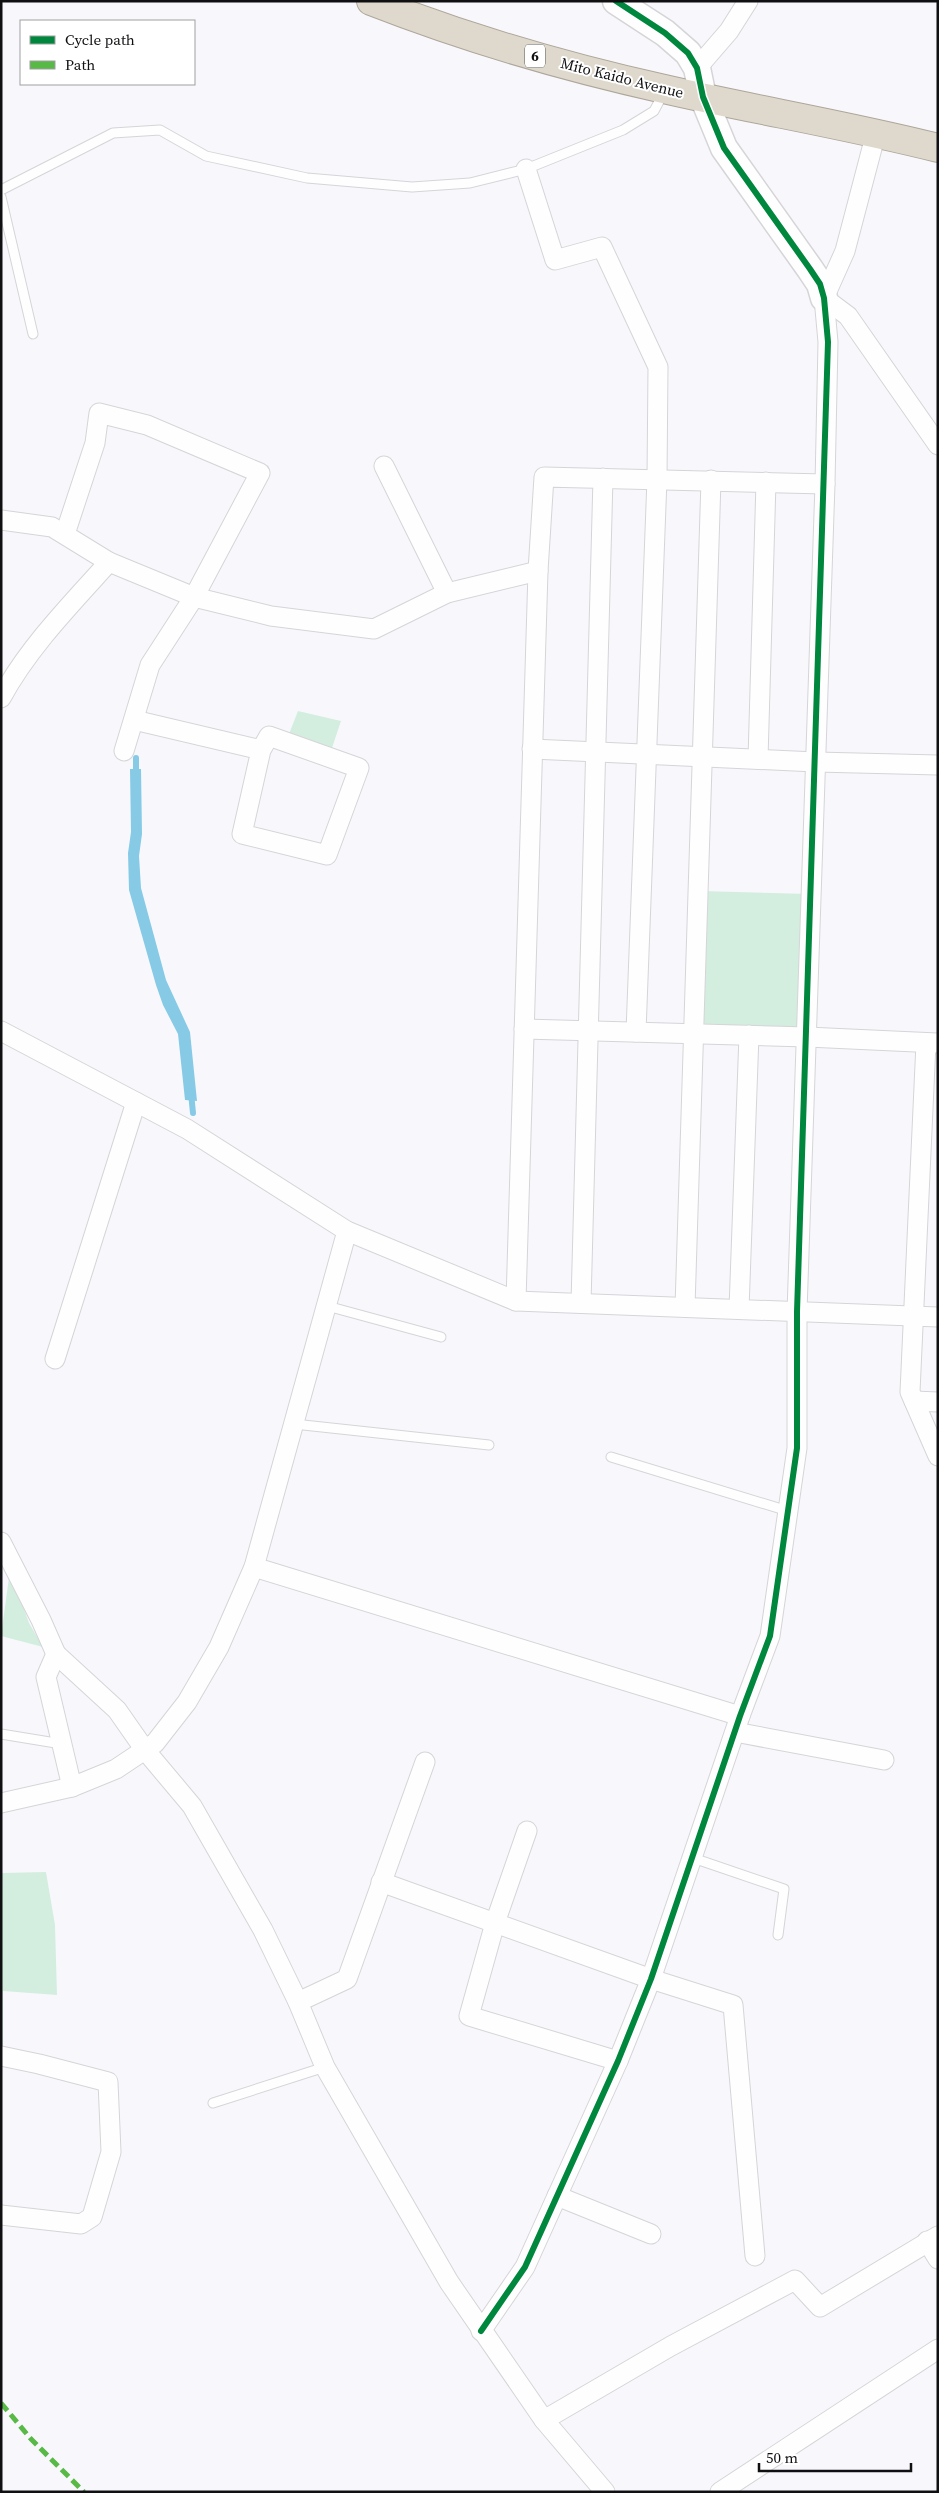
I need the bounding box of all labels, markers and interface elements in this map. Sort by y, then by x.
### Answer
legend [20,20,195,85]
text: Cycle path [65,29,135,50]
road number: 6 [525,44,545,68]
street label: Mito Kaido Avenue [558,52,686,103]
text: Path [65,54,95,75]
scale bar [759,2440,912,2472]
text: 50 m [766,2447,798,2468]

